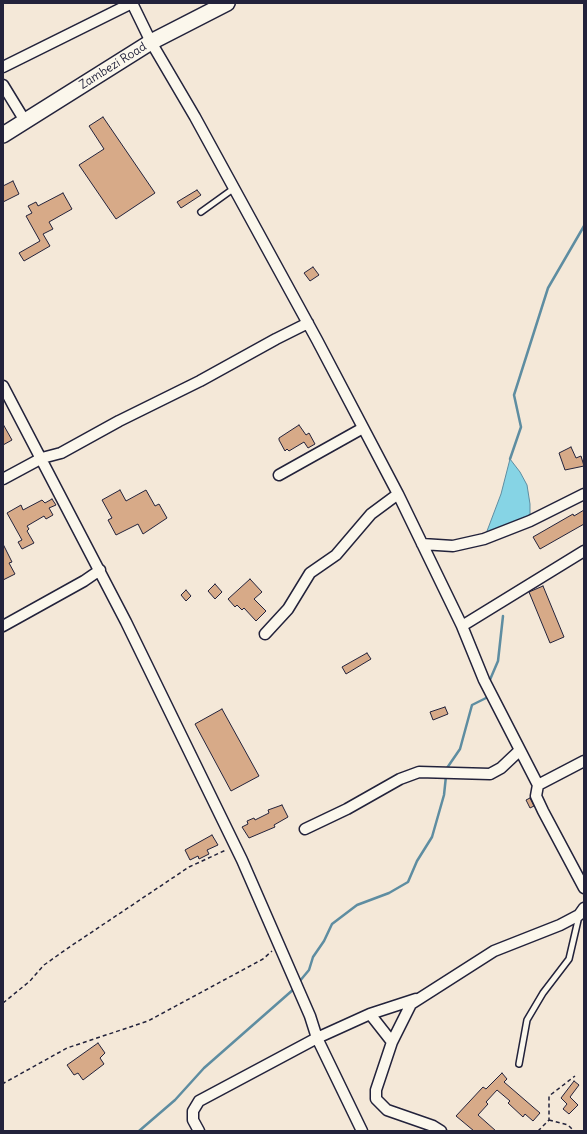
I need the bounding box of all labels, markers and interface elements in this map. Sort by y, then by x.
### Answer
street label: Zambezi Road [77,40,149,92]

